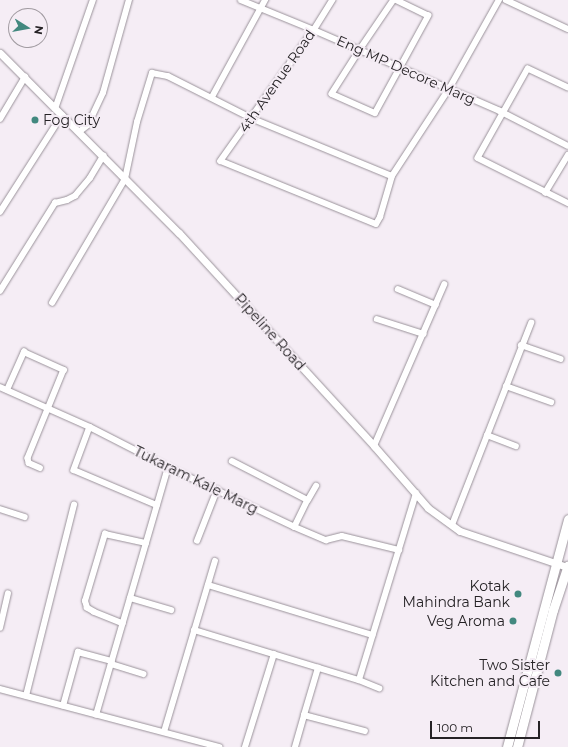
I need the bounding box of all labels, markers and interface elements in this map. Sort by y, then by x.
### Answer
north arrow [8,8,48,48]
text: N [31,24,47,36]
street label: 4th Avenue Road [235,27,319,135]
street label: Eng MP Decore Marg [334,32,478,108]
place label: Fog City [43,112,100,128]
marker: Fog City [30,115,40,125]
street label: Pipeline Road [231,290,309,374]
street label: Tukaram Kale Marg [131,443,261,517]
place label: Kotak Mahindra Bank [403,578,510,610]
marker: Kotak Mahindra Bank [513,589,523,599]
place label: Veg Aroma [427,613,505,629]
marker: Veg Aroma [508,616,518,626]
place label: Two Sister Kitchen and Cafe [430,657,550,690]
marker: Two Sister Kitchen and Cafe [553,668,563,678]
scale bar [432,713,542,739]
text: 100 m [437,720,473,735]

